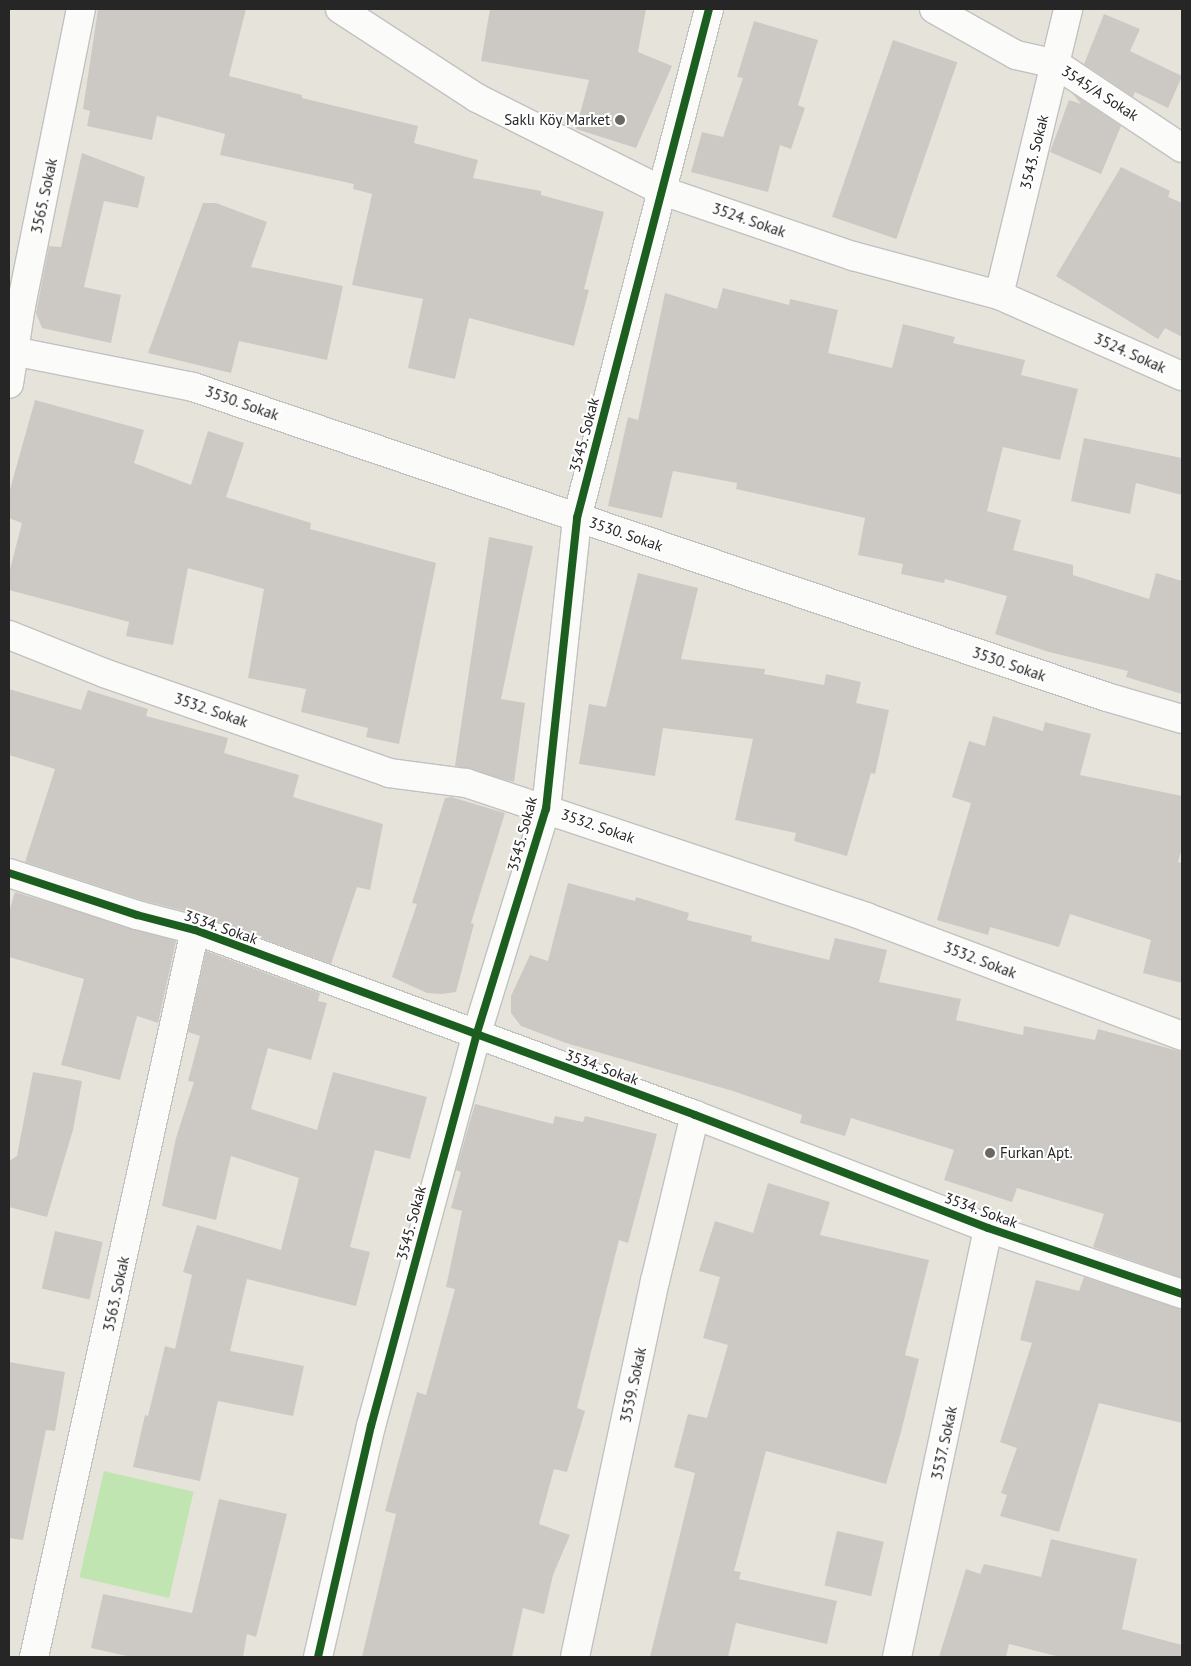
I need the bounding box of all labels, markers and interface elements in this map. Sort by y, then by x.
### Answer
street label: 3545/A Sokak [1058,61,1142,125]
place label: Saklı Köy Market [504,111,610,129]
street label: 3543. Sokak [1016,112,1052,192]
marker: Saklı Köy Market [614,114,626,126]
street label: 3565. Sokak [27,156,61,236]
street label: 3524. Sokak [709,199,789,241]
street label: 3524. Sokak [1091,329,1169,377]
street label: 3530. Sokak [202,382,282,424]
street label: 3545. Sokak [565,395,603,475]
street label: 3530. Sokak [586,513,666,555]
street label: 3530. Sokak [969,643,1049,685]
street label: 3532. Sokak [171,689,251,731]
street label: 3545. Sokak [503,794,541,874]
street label: 3532. Sokak [558,805,638,847]
street label: 3534. Sokak [181,906,261,948]
street label: 3532. Sokak [940,938,1020,982]
street label: 3534. Sokak [562,1045,642,1089]
place label: Furkan Apt. [1000,1144,1073,1162]
marker: Furkan Apt. [984,1147,996,1159]
street label: 3545. Sokak [392,1183,430,1263]
street label: 3534. Sokak [941,1188,1021,1232]
street label: 3563. Sokak [99,1254,133,1334]
street label: 3539. Sokak [616,1345,650,1425]
street label: 3537. Sokak [927,1404,961,1482]

